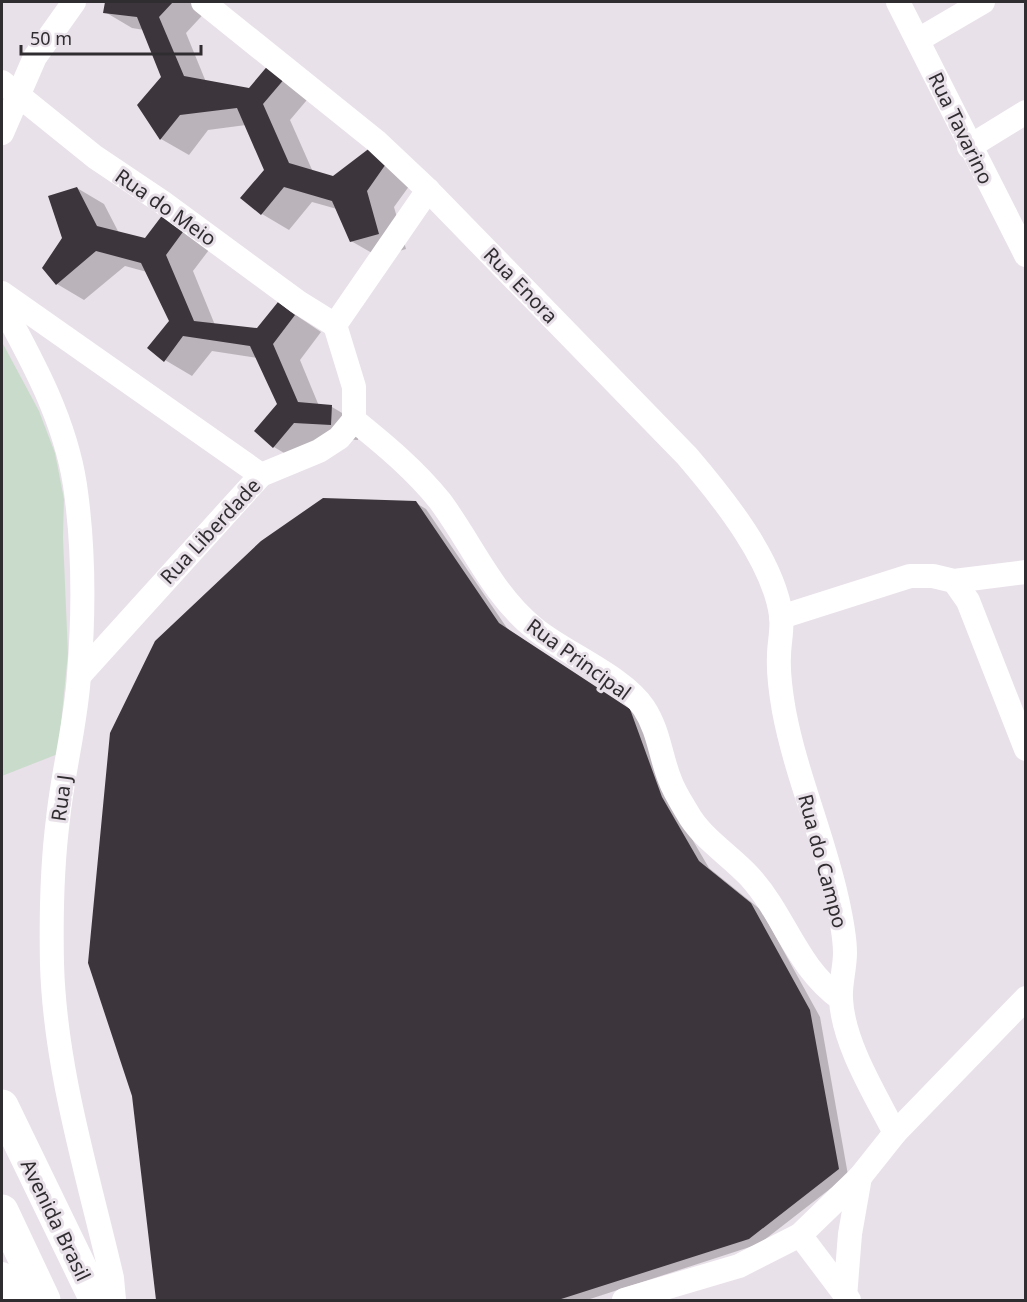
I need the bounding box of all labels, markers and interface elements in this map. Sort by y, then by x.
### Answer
scale bar [21,18,201,56]
text: 50 m [30,26,72,50]
street label: Rua Tavarino [922,68,1000,188]
street label: Rua do Meio [110,162,222,252]
street label: Rua Enora [478,241,564,329]
street label: Rua Liberdade [154,472,266,590]
street label: Rua Principal [521,612,637,706]
street label: Rua J [44,773,78,823]
street label: Rua do Campo [792,791,854,931]
street label: Avenida Brasil [15,1155,97,1285]

